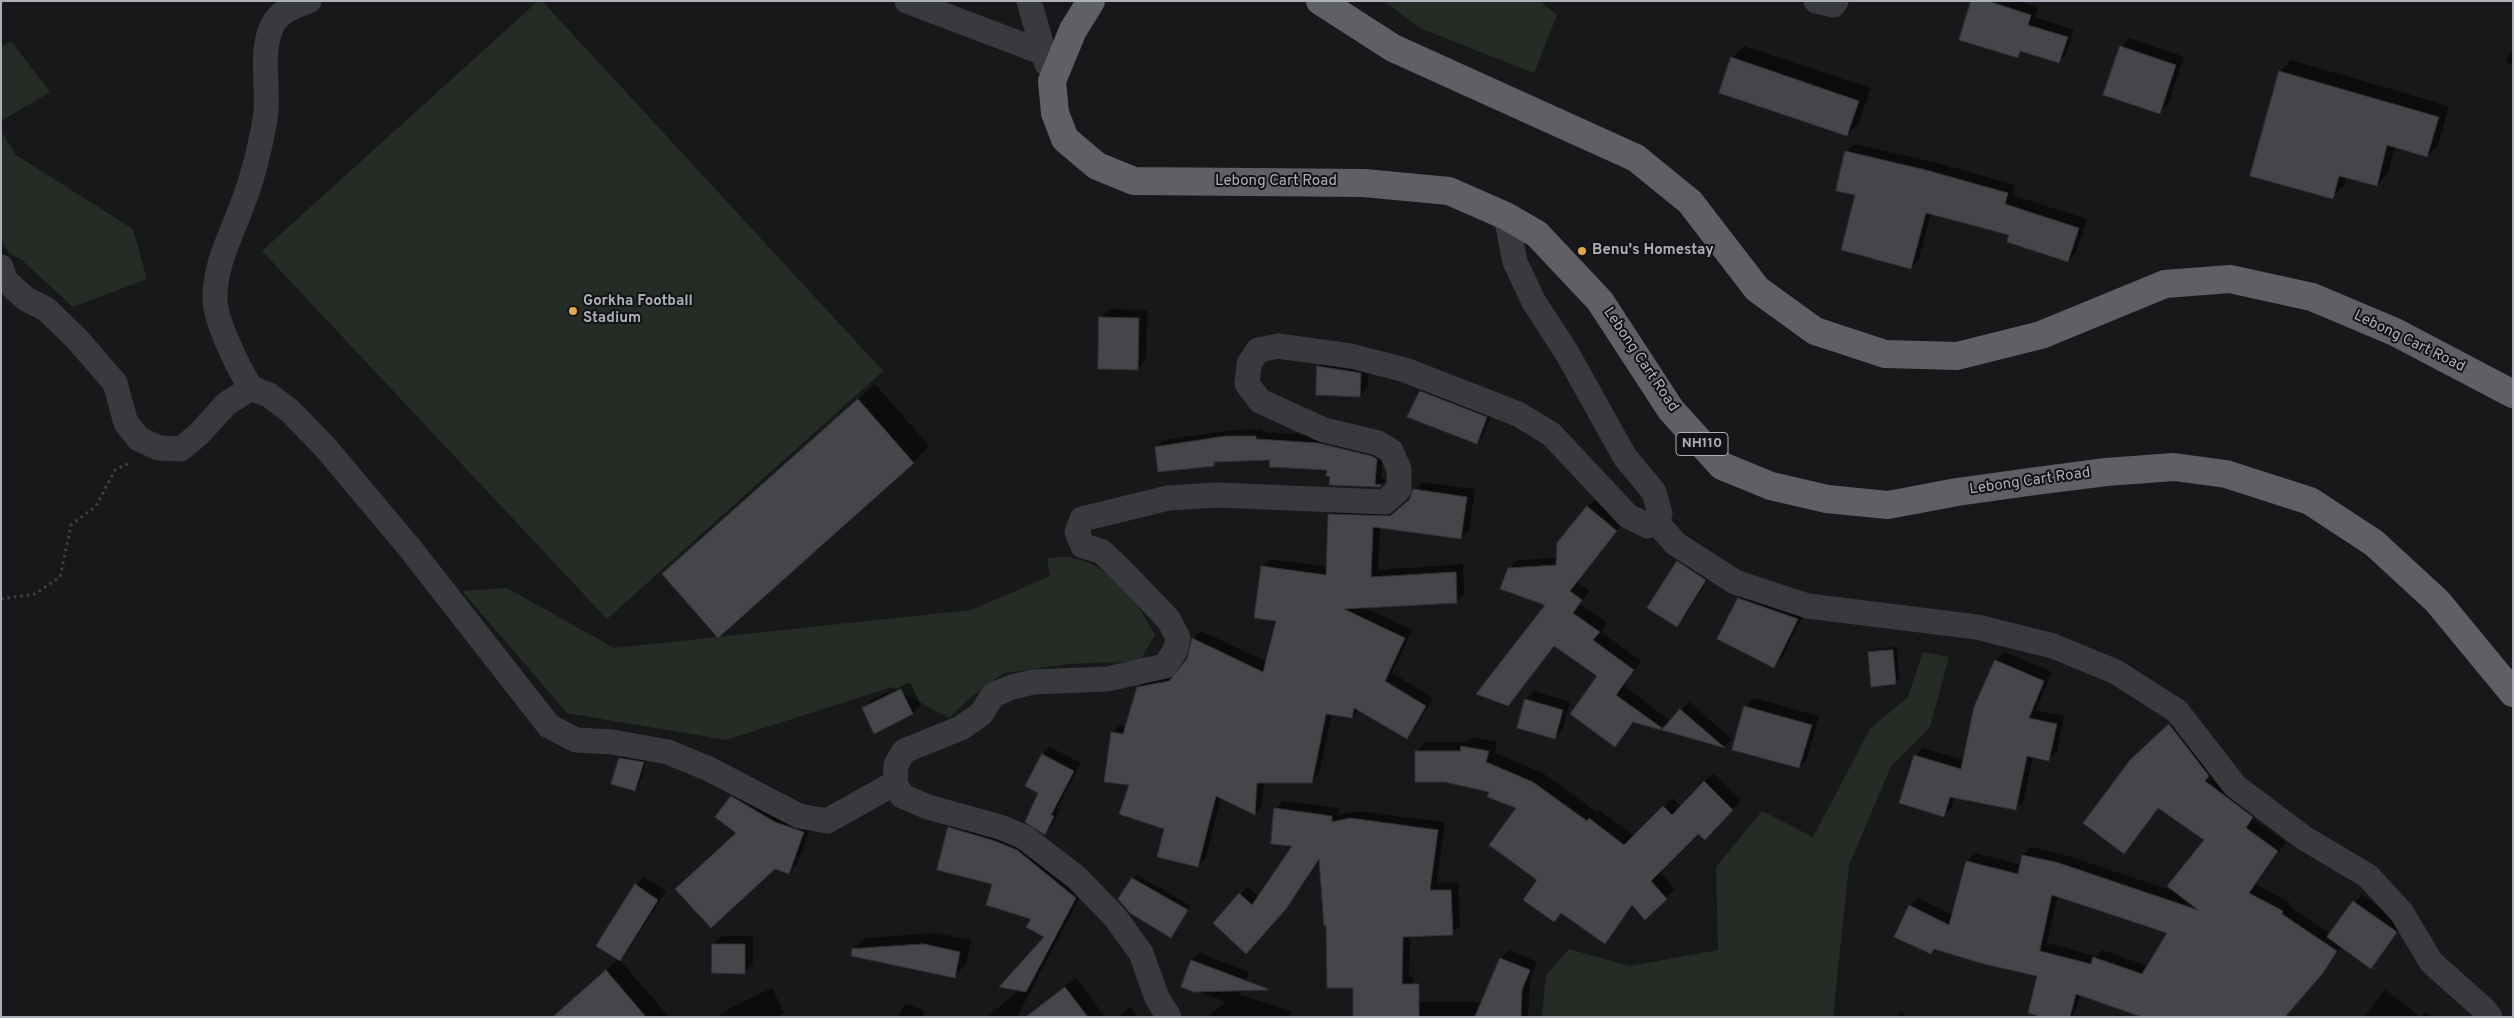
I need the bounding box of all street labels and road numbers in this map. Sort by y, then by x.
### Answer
street label: Lebong Cart Road [1215,173,1337,191]
street label: Lebong Cart Road [1598,304,1682,416]
street label: Lebong Cart Road [2350,307,2468,377]
road number: NH110 [1676,432,1728,456]
street label: Lebong Cart Road [1968,465,2092,499]

